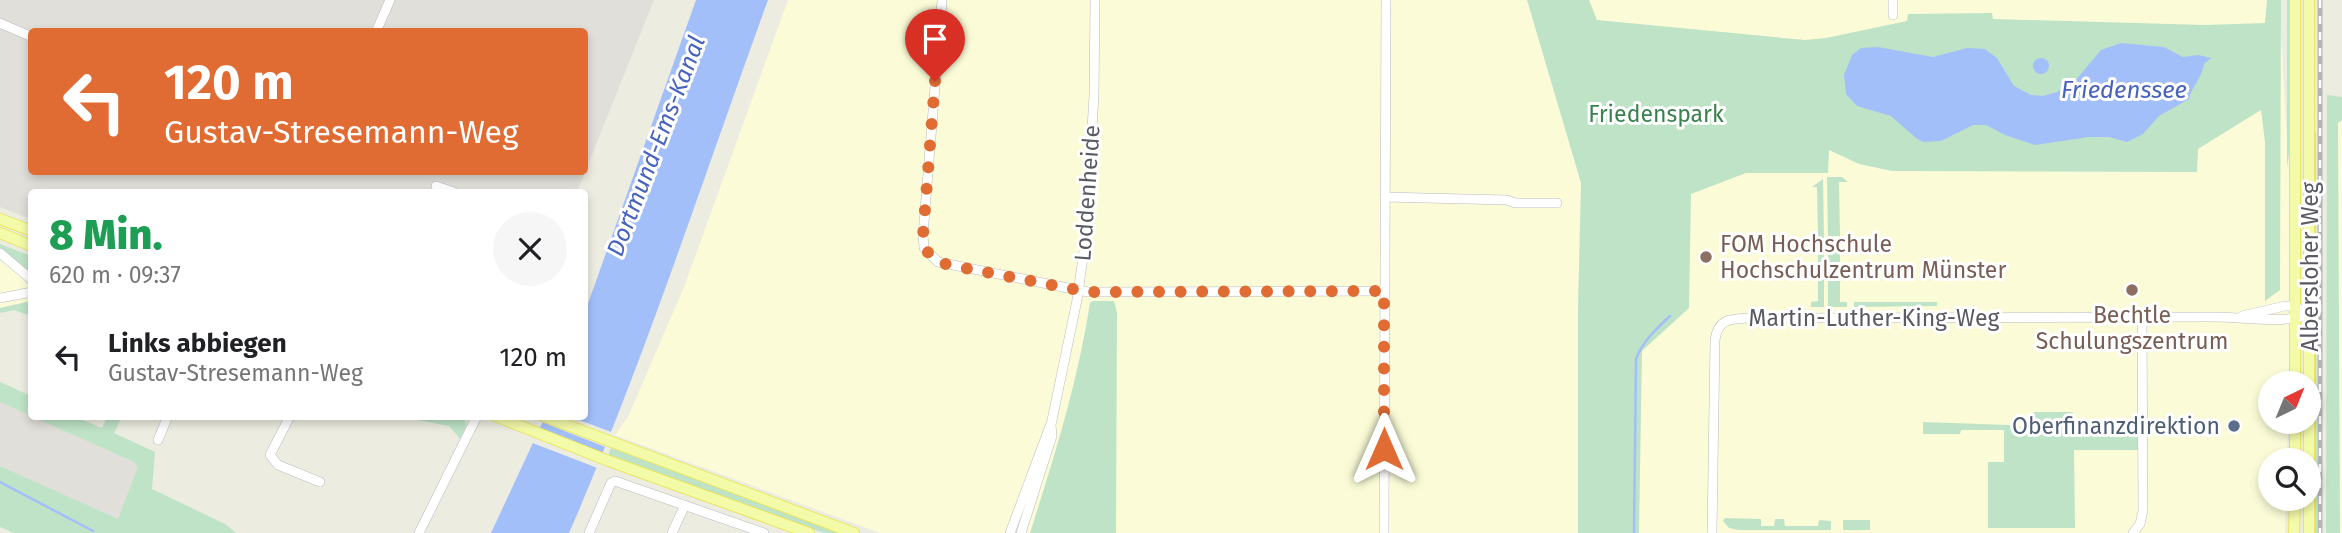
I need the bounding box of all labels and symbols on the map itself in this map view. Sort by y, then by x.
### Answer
pin [905,9,965,81]
water label: Dortmund-Ems-Kanal [601,32,711,260]
water label: Friedenssee [2061,76,2187,104]
park label: Friedenspark [1588,100,1724,128]
street label: Loddenheide [1068,124,1106,262]
street label: Albersloher Weg [2296,182,2324,352]
place label: FOM Hochschule Hochschulzentrum Münster [1720,230,2006,284]
marker: FOM Hochschule Hochschulzentrum Münster [1698,249,1714,265]
marker: Bechtle Schulungszentrum [2124,282,2140,298]
place label: Bechtle Schulungszentrum [2036,301,2228,355]
street label: Martin-Luther-King-Weg [1749,304,1999,332]
north arrow [2258,371,2320,434]
position arrow [1347,412,1421,486]
place label: Oberfinanzdirektion [2012,412,2220,440]
marker: Oberfinanzdirektion [2226,418,2242,434]

